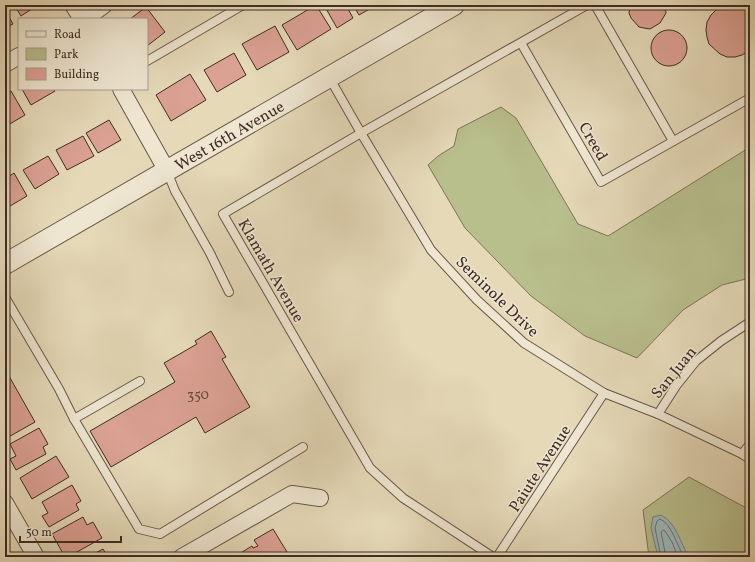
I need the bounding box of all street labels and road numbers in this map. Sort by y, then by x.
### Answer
street label: West 16th Avenue [171,96,289,177]
street label: Creed [572,119,612,165]
street label: Klamath Avenue [232,215,309,327]
street label: Seminole Drive [450,252,543,343]
street label: San Juan [647,342,702,404]
street label: Paiute Avenue [504,421,577,517]

